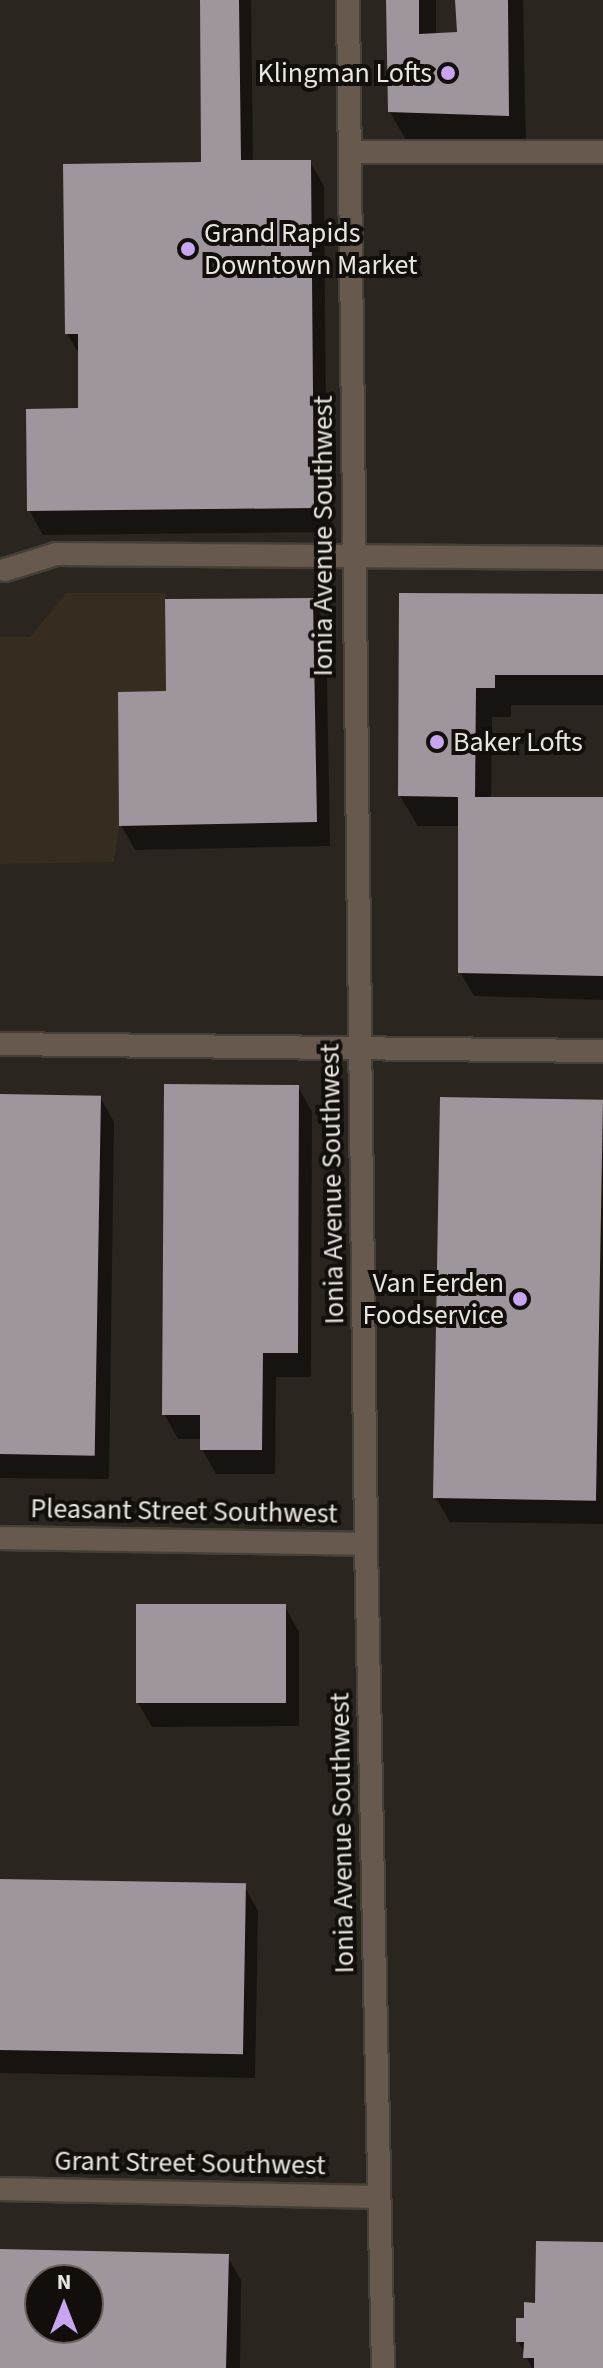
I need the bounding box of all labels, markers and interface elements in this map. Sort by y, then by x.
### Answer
place label: Klingman Lofts [258,56,432,90]
marker: Klingman Lofts [439,64,457,82]
place label: Grand Rapids Downtown Market [204,216,418,282]
marker: Grand Rapids Downtown Market [179,240,197,258]
street label: Ionia Avenue Southwest [306,396,340,676]
place label: Baker Lofts [453,725,583,759]
marker: Baker Lofts [428,733,446,751]
street label: Ionia Avenue Southwest [313,1043,351,1325]
place label: Van Eerden Foodservice [363,1266,504,1332]
marker: Van Eerden Foodservice [511,1290,529,1308]
street label: Pleasant Street Southwest [30,1492,338,1530]
street label: Ionia Avenue Southwest [323,1692,361,1974]
street label: Grant Street Southwest [54,2144,326,2182]
north arrow [24,2264,104,2344]
text: N [57,2266,71,2298]

